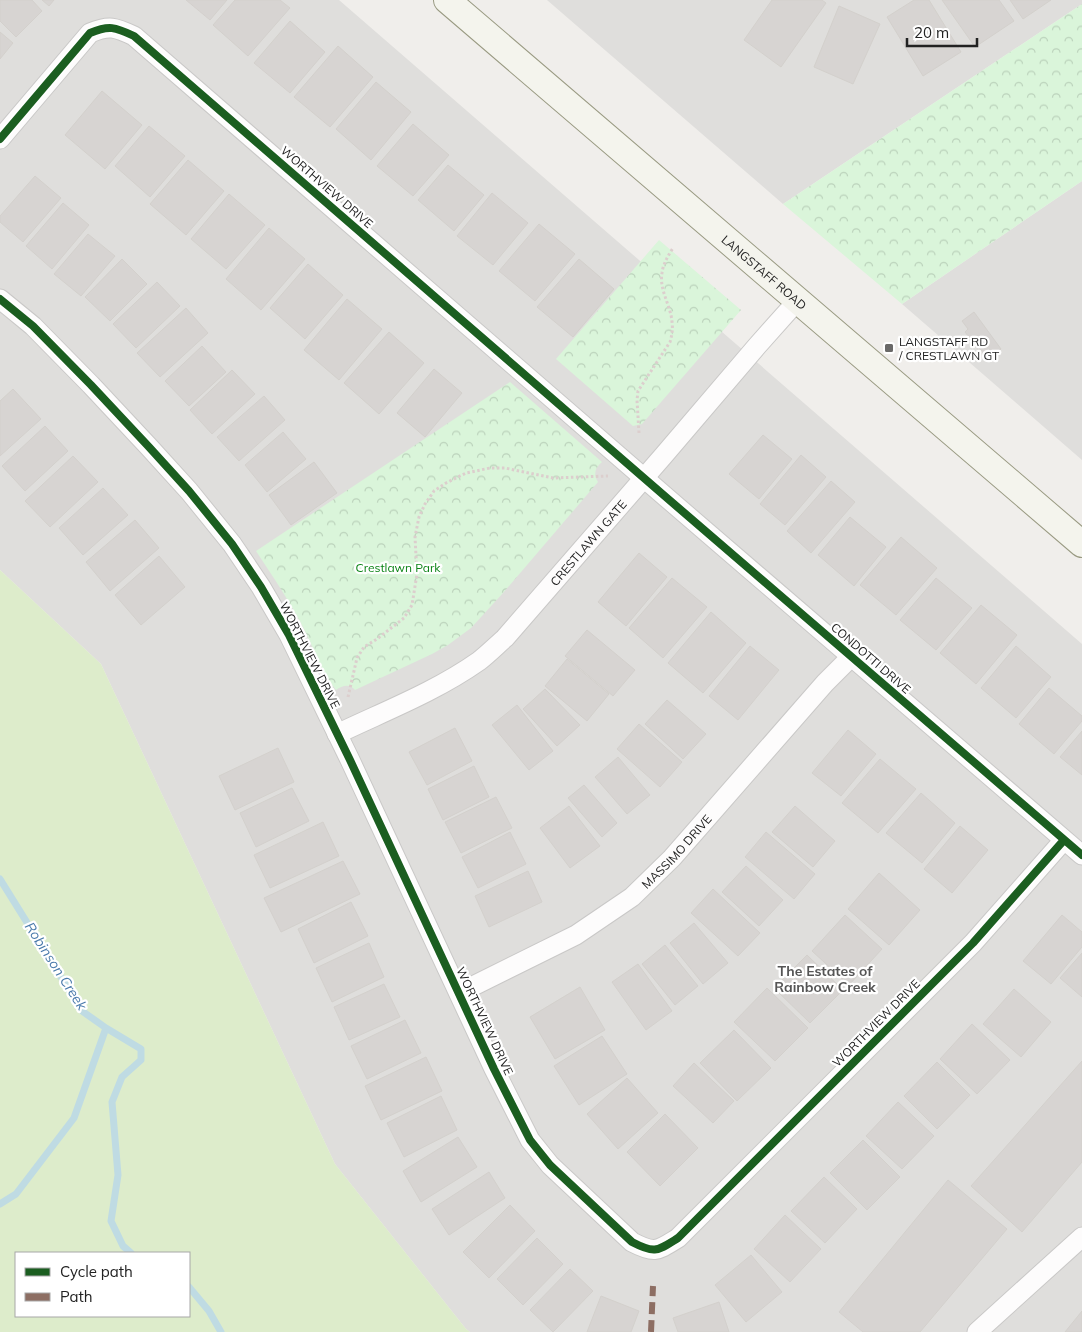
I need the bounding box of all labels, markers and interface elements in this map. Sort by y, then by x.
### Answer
scale bar [907,15,977,47]
text: 20 m [914,23,949,42]
street label: WORTHVIEW DRIVE [278,143,376,231]
street label: LANGSTAFF ROAD [719,231,810,313]
place label: LANGSTAFF RD / CRESTLAWN GT [898,334,1000,363]
marker: LANGSTAFF RD / CRESTLAWN GT [883,342,895,354]
street label: CRESTLAWN GATE [547,497,629,589]
park label: Crestlawn Park [356,560,441,575]
street label: WORTHVIEW DRIVE [277,599,343,711]
street label: CONDOTTI DRIVE [828,619,914,697]
street label: MASSIMO DRIVE [638,811,714,891]
water label: Robinson Creek [21,919,92,1014]
district label: The Estates of Rainbow Creek [774,962,876,996]
street label: WORTHVIEW DRIVE [453,965,517,1077]
street label: WORTHVIEW DRIVE [829,976,923,1070]
legend [15,1252,190,1317]
text: Cycle path [60,1262,133,1281]
text: Path [60,1287,92,1306]

